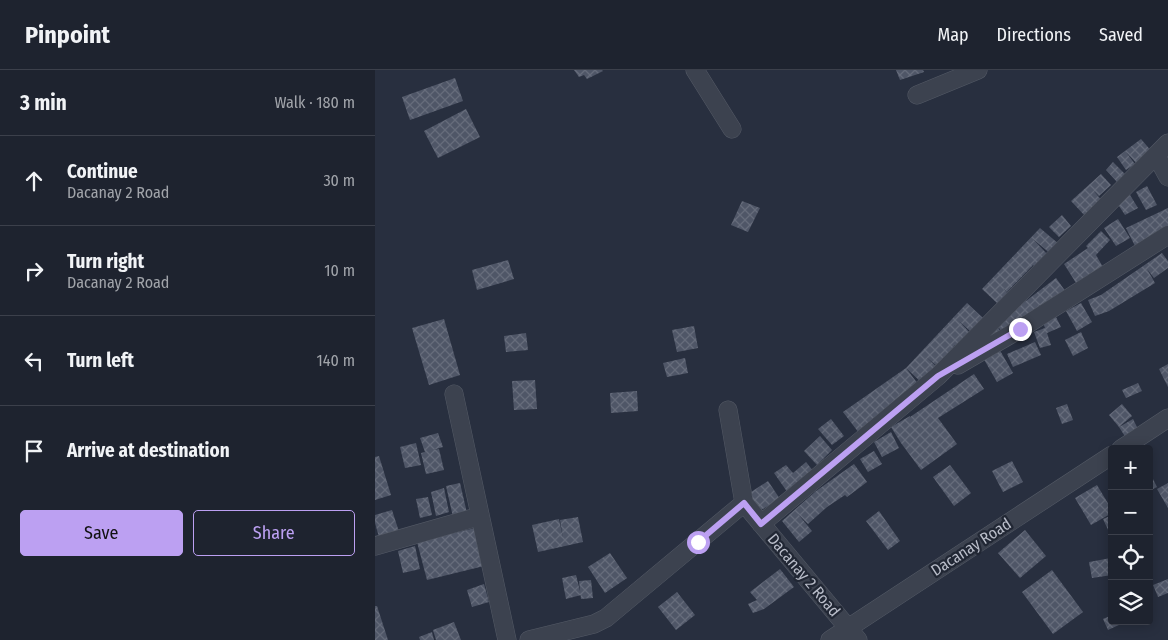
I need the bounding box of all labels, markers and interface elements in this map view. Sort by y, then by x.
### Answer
text: Pinpoint [25,21,110,49]
text: Map [937,24,969,46]
text: Directions [997,24,1071,46]
text: Saved [1099,24,1143,46]
text: 3 min [20,90,67,116]
text: Walk · 180 m [275,93,355,112]
text: Continue [67,160,138,183]
icon: ahead [20,167,48,195]
text: 30 m [323,171,355,190]
text: Dacanay 2 Road [67,183,169,202]
text: Turn right [67,250,144,273]
icon: right [20,257,48,285]
text: 10 m [324,261,355,280]
text: Dacanay 2 Road [67,273,169,292]
route end [1009,318,1032,341]
icon: left [20,347,48,375]
text: Turn left [67,349,134,372]
text: 140 m [317,351,355,370]
icon: arrive [20,437,48,465]
text: Arrive at destination [67,439,230,462]
map controls [1108,445,1153,625]
button: + [1108,445,1153,490]
button: − [1108,490,1153,535]
button: Save [20,510,183,556]
button: Share [193,510,355,556]
street label: Dacanay Road [927,514,1015,580]
street label: Dacanay 2 Road [764,530,844,620]
route start [687,531,710,554]
button: locate [1108,535,1153,580]
button: layers [1108,580,1153,625]

